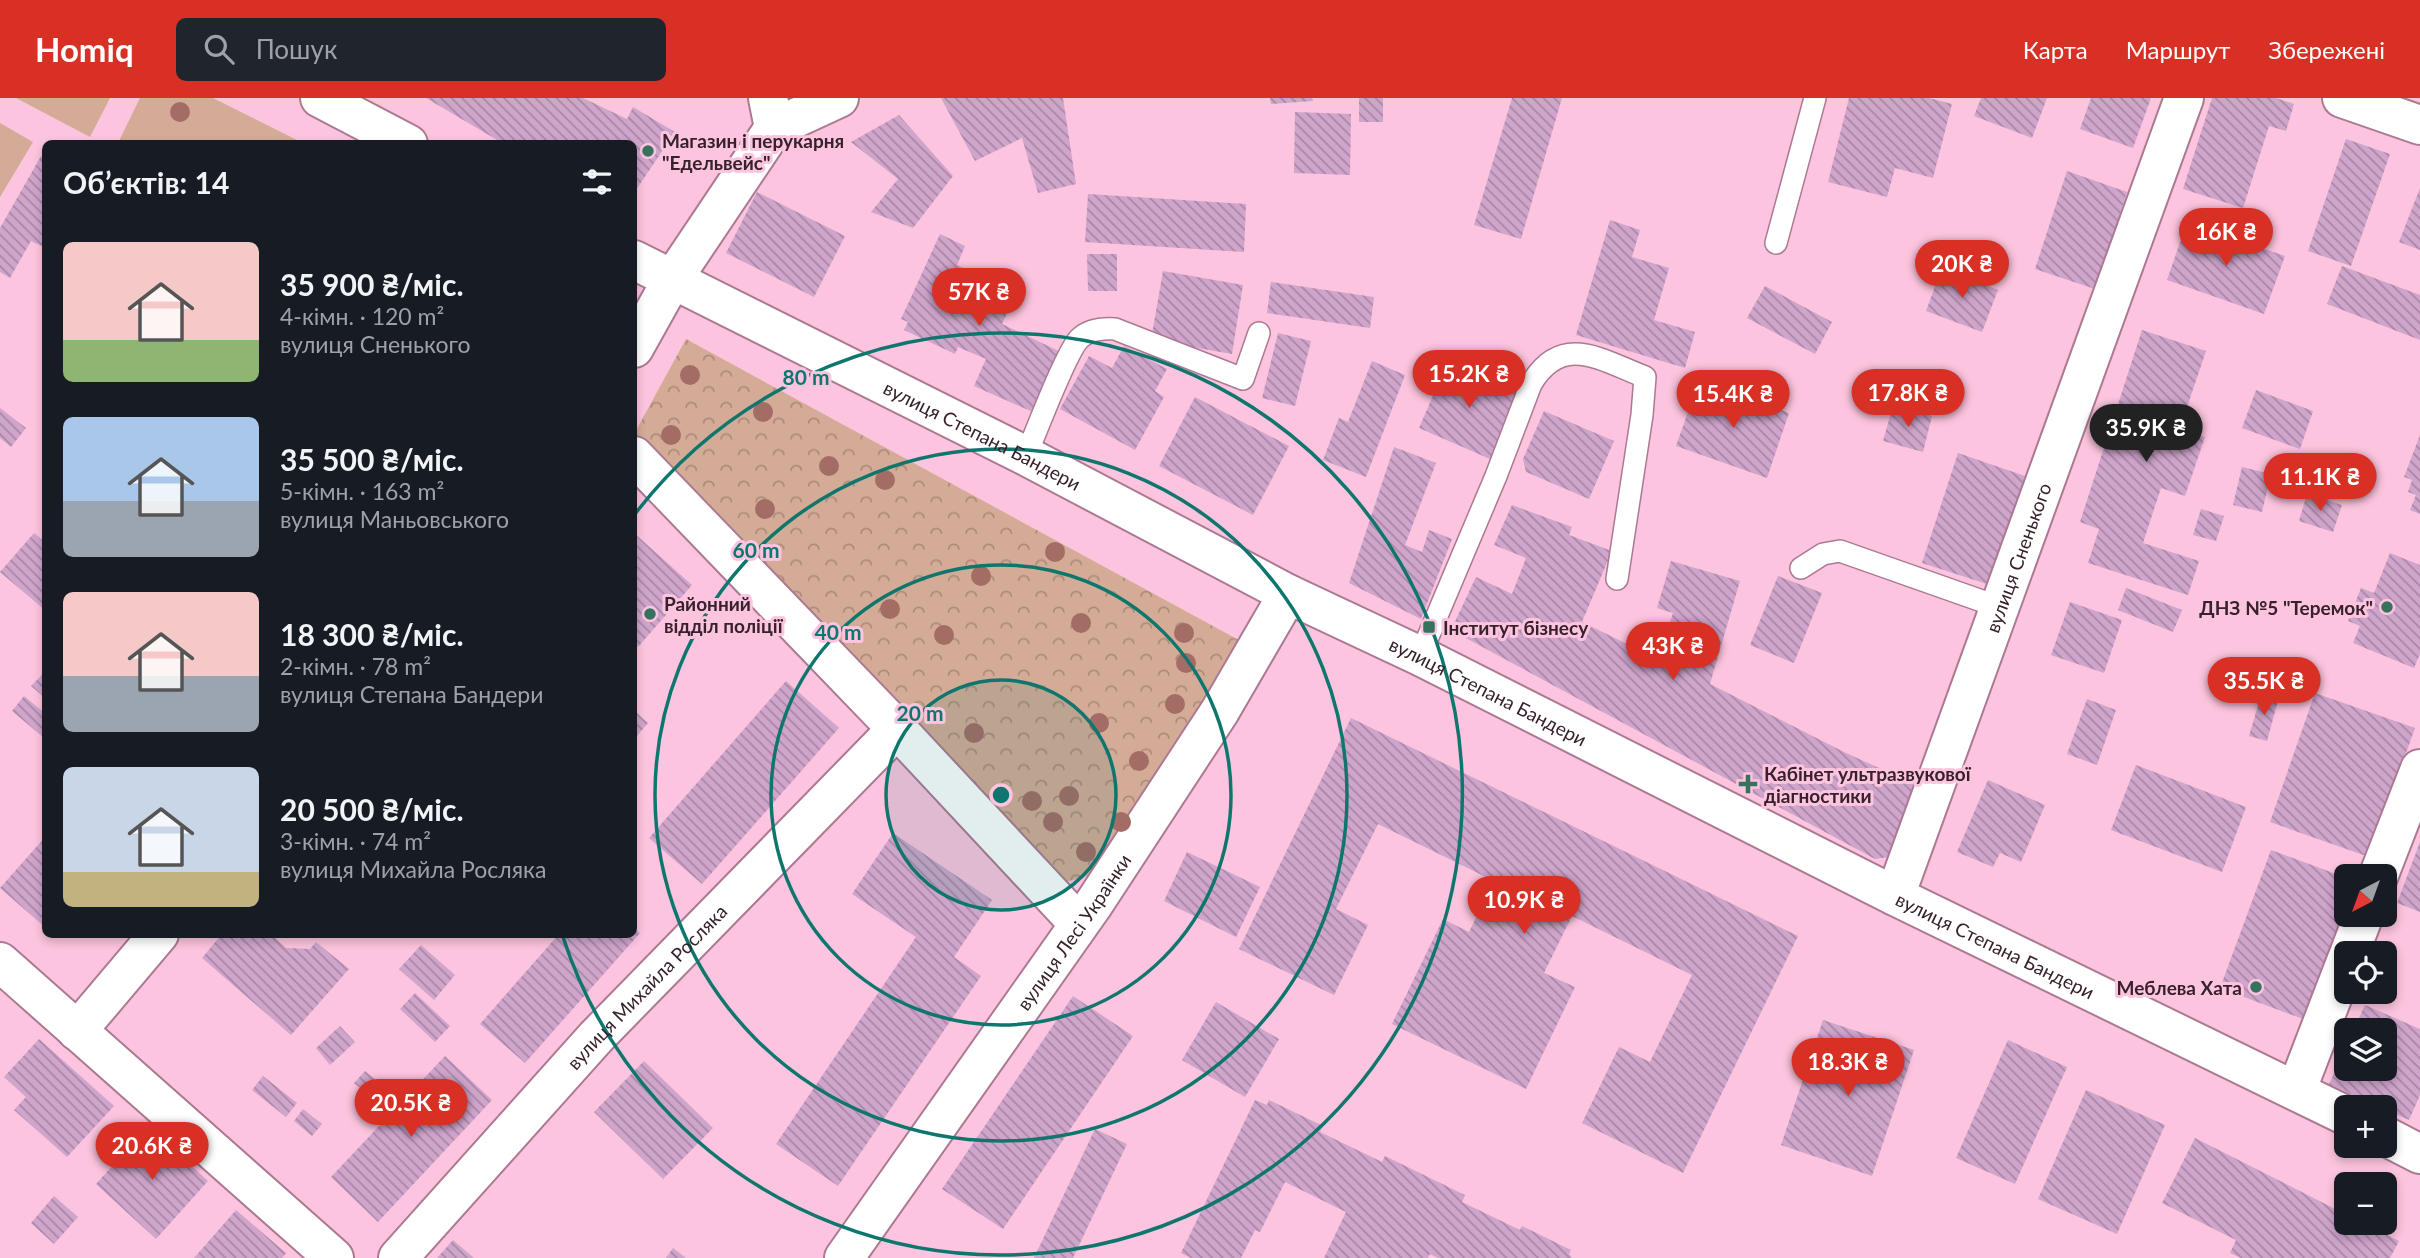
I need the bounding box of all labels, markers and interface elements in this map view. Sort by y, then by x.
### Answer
search box [176,18,666,81]
text: Homiq [35,29,134,69]
icon: search [200,30,238,68]
text: Пошук [256,33,337,65]
text: Карта [2023,35,2088,64]
text: Маршрут [2126,35,2230,64]
text: Збережені [2268,35,2385,64]
place label: Магазин і перукарня "Едельвейс" [662,129,844,174]
marker: Магазин і перукарня "Едельвейс" [640,143,656,159]
icon: filters [578,163,616,201]
text: Об’єктів: 14 [63,164,229,200]
pin: 16K ₴ [2177,208,2275,268]
text: 16K ₴ [2195,217,2257,245]
pin: 20K ₴ [1913,240,2011,300]
text: 20K ₴ [1931,249,1993,277]
text: 35 900 ₴/міс. [280,266,464,302]
pin: 57K ₴ [930,268,1028,328]
icon: home [119,270,203,354]
text: 57K ₴ [948,277,1010,305]
text: 4-кімн. · 120 m² [280,302,444,330]
text: вулиця Сненького [280,330,471,358]
pin: 15.2K ₴ [1404,350,1534,410]
text: 15.2K ₴ [1429,359,1509,387]
text: 80 m [782,364,830,389]
pin: 15.4K ₴ [1668,370,1798,430]
pin: 17.8K ₴ [1843,370,1973,429]
street label: вулиця Степана Бандери [880,375,1085,494]
text: 17.8K ₴ [1868,378,1948,406]
text: 15.4K ₴ [1693,379,1773,407]
pin: 35.9K ₴ [2081,404,2211,464]
text: 35.9K ₴ [2106,413,2186,441]
text: 35 500 ₴/міс. [280,441,464,477]
icon: home [119,445,203,529]
pin: 11.1K ₴ [2255,454,2385,513]
text: 11.1K ₴ [2280,462,2360,490]
text: 5-кімн. · 163 m² [280,477,444,505]
street label: вулиця Сненького [1980,480,2055,635]
text: вулиця Маньовського [280,505,509,533]
text: 60 m [732,537,780,562]
place label: Районний відділ поліції [664,592,784,637]
place label: ДНЗ №5 "Теремок" [2199,596,2373,619]
marker: ДНЗ №5 "Теремок" [2379,599,2395,615]
marker: Районний відділ поліції [642,606,658,622]
text: 18 300 ₴/міс. [280,616,464,652]
place label: Інститут бізнесу [1443,616,1589,639]
text: 40 m [814,619,862,644]
marker: Інститут бізнесу [1421,619,1437,635]
icon: home [119,620,203,704]
pin: 43K ₴ [1624,622,1722,682]
text: 43K ₴ [1642,631,1704,659]
street label: вулиця Степана Бандери [1386,632,1591,750]
text: 2-кімн. · 78 m² [280,652,431,680]
pin: 35.5K ₴ [2199,658,2329,717]
text: 35.5K ₴ [2224,666,2304,694]
text: вулиця Степана Бандери [280,680,543,708]
text: 20 m [896,700,944,725]
place label: Кабінет ультразвукової діагностики [1764,762,1972,807]
marker: Кабінет ультразвукової діагностики [1738,774,1758,794]
centre of rings [989,783,1013,807]
text: 20 500 ₴/міс. [280,791,464,827]
icon: home [119,795,203,879]
text: 3-кімн. · 74 m² [280,827,431,855]
street label: вулиця Лесі Українки [1011,849,1135,1014]
text: вулиця Михайла Росляка [280,855,546,883]
north arrow [2334,864,2398,928]
map controls [2334,864,2397,1235]
pin: 10.9K ₴ [1459,876,1589,936]
text: 10.9K ₴ [1484,885,1564,913]
street label: вулиця Степана Бандери [1892,887,2098,1003]
street label: вулиця Михайла Росляка [562,899,731,1074]
button: locate [2334,941,2397,1004]
place label: Меблева Хата [2116,976,2242,999]
marker: Меблева Хата [2248,979,2264,995]
button: layers [2334,1018,2397,1081]
pin: 18.3K ₴ [1783,1038,1913,1098]
text: 18.3K ₴ [1808,1047,1888,1075]
pin: 20.5K ₴ [346,1080,476,1139]
text: 20.5K ₴ [371,1088,451,1116]
button: + [2334,1095,2397,1158]
pin: 20.6K ₴ [87,1122,217,1182]
text: 20.6K ₴ [112,1131,192,1159]
button: − [2334,1172,2397,1235]

